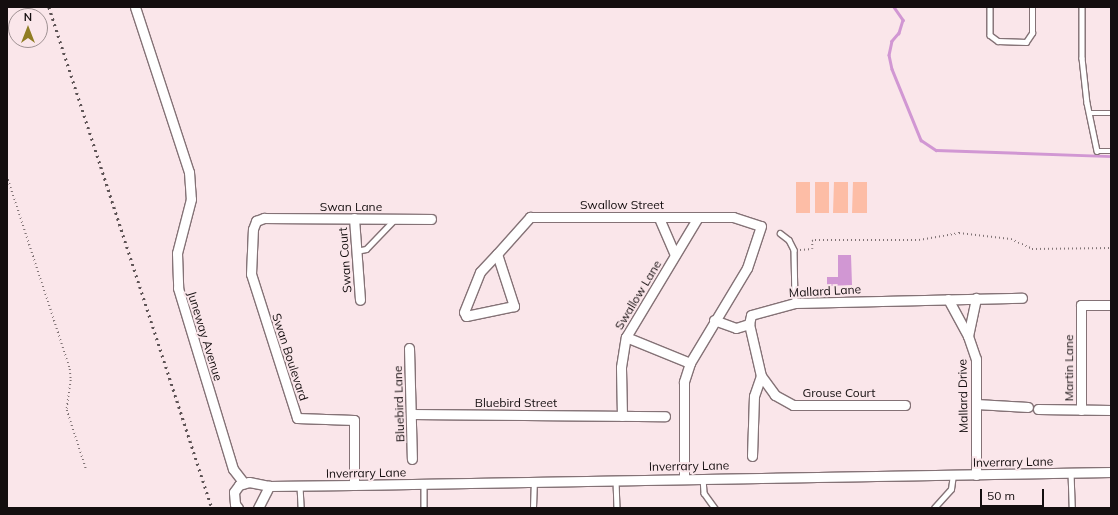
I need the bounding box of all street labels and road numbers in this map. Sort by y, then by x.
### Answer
street label: Swallow Street [580,198,664,212]
street label: Swan Lane [320,200,382,214]
street label: Swan Court [336,227,354,293]
street label: Swallow Lane [612,258,664,332]
street label: Mallard Lane [789,282,861,300]
street label: Juneway Avenue [185,289,225,383]
street label: Swan Boulevard [269,311,311,403]
street label: Martin Lane [1062,335,1076,401]
street label: Mallard Drive [955,359,971,433]
street label: Bluebird Lane [390,366,408,442]
street label: Grouse Court [803,386,875,400]
street label: Bluebird Street [475,396,557,410]
street label: Inverrary Lane [973,454,1053,470]
street label: Inverrary Lane [649,458,729,474]
street label: Inverrary Lane [326,465,406,481]

